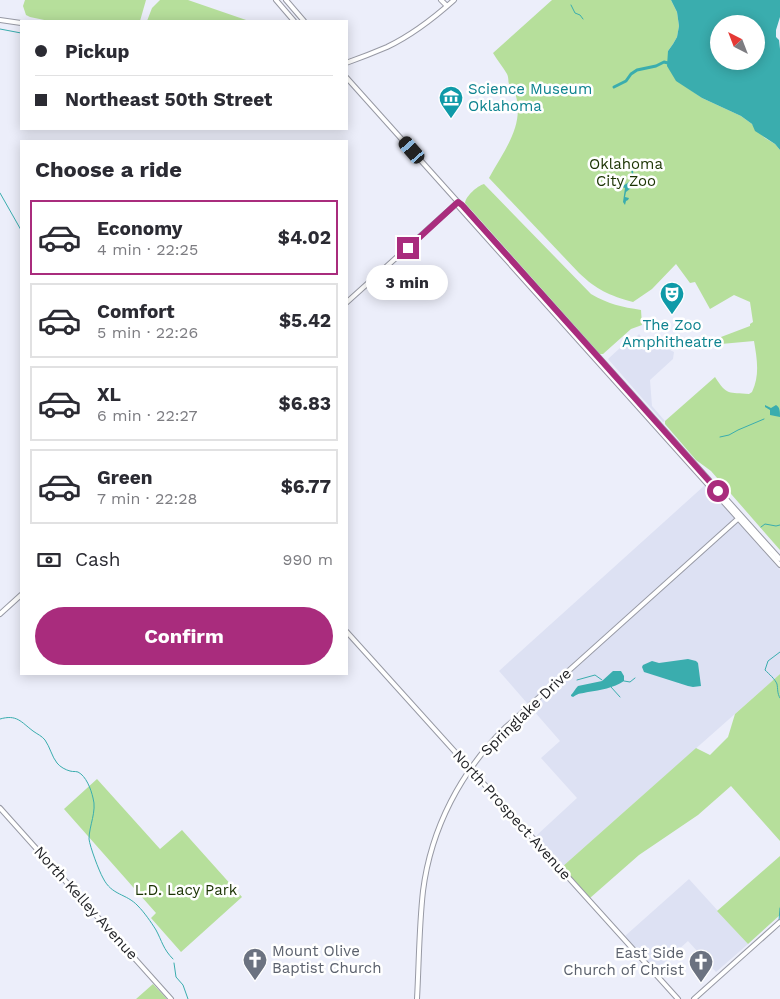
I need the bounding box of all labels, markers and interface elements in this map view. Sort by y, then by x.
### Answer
north arrow [710,15,765,70]
map controls [710,15,765,70]
text: Pickup [65,40,129,63]
place label: Science Museum Oklahoma [468,80,592,115]
museum icon: Science Museum Oklahoma [438,85,464,119]
text: Northeast 50th Street [65,88,272,111]
car [396,134,427,166]
park label: Oklahoma City Zoo [589,155,663,190]
text: Choose a ride [35,157,182,182]
icon: car [37,215,82,260]
text: Economy [97,217,182,240]
text: $4.02 [278,226,331,249]
route end [397,237,419,259]
text: 4 min · 22:25 [97,240,198,259]
callout: 3 min [367,266,449,300]
text: 3 min [385,273,429,292]
theatre icon: The Zoo Amphitheatre [659,281,685,315]
icon: car [37,298,82,343]
text: Comfort [97,300,175,323]
text: $5.42 [279,309,331,332]
place label: The Zoo Amphitheatre [622,316,722,351]
text: 5 min · 22:26 [97,323,198,342]
icon: car [37,381,82,426]
text: XL [97,383,121,406]
text: $6.83 [279,392,331,415]
text: 6 min · 22:27 [97,406,198,425]
icon: car [37,464,82,509]
text: Green [97,466,153,489]
text: $6.77 [281,475,331,498]
route start [707,480,729,502]
text: 7 min · 22:28 [97,489,197,508]
icon: cash [35,546,63,574]
text: Cash [75,548,121,571]
text: 990 m [283,550,333,569]
button: Confirm [35,607,333,665]
street label: Springlake Drive [477,664,575,760]
street label: North Prospect Avenue [449,746,575,884]
street label: North Kelley Avenue [30,843,142,963]
park label: L.D. Lacy Park [135,881,238,899]
place label: Mount Olive Baptist Church [272,942,382,977]
place label: East Side Church of Christ [563,944,685,979]
church icon: Mount Olive Baptist Church [242,947,268,981]
church icon: East Side Church of Christ [688,949,714,983]

